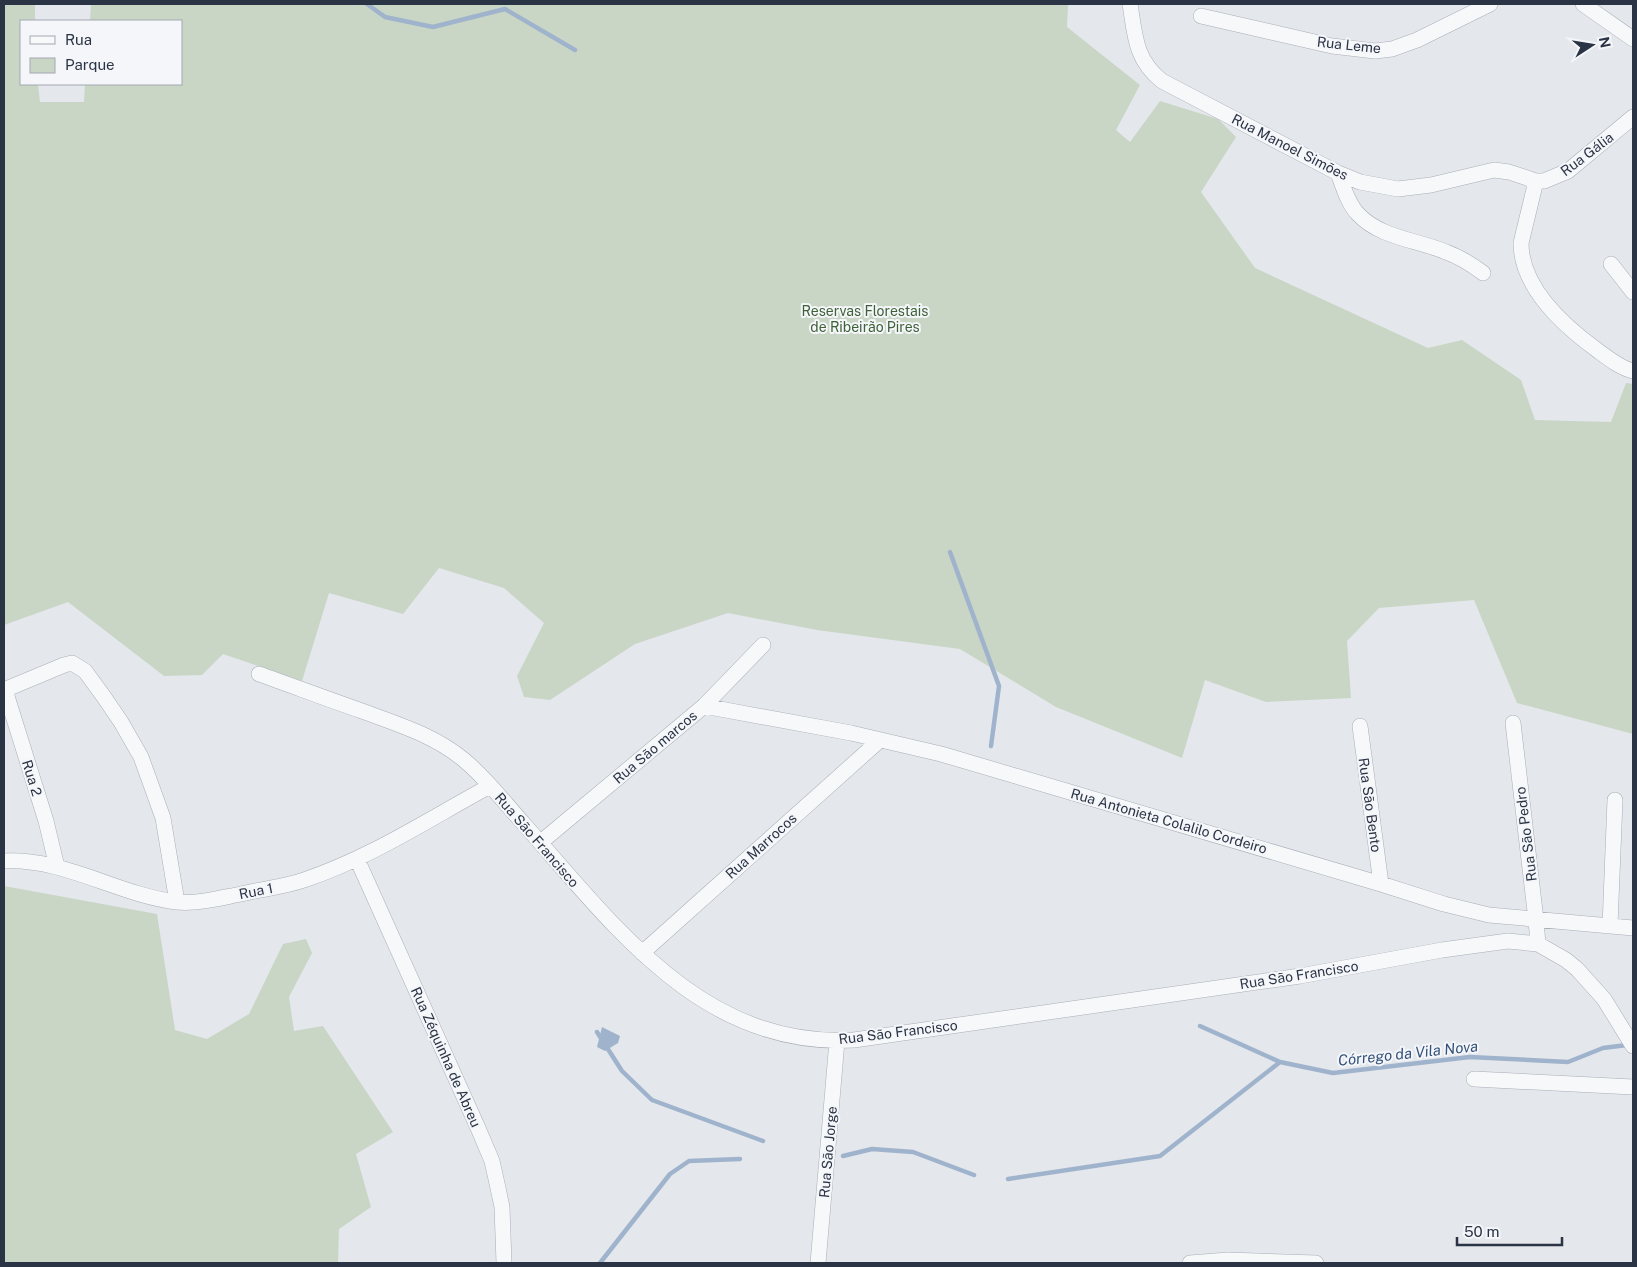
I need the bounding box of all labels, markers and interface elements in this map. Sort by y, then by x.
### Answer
legend [20,20,182,85]
north arrow [1567,20,1617,70]
text: Rua [65,31,92,48]
street label: Rua Leme [1316,34,1382,56]
text: N [1596,35,1614,49]
text: Parque [65,56,115,73]
street label: Rua Manoel Simões [1229,111,1351,183]
street label: Rua Gália [1557,129,1617,179]
park label: Reservas Florestais de Ribeirão Pires [802,303,928,335]
street label: Rua São marcos [610,707,700,787]
street label: Rua São Bento [1355,757,1385,853]
street label: Rua 2 [19,758,45,798]
street label: Rua Antonieta Colalilo Cordeiro [1069,785,1269,857]
street label: Rua São Pedro [1512,786,1540,882]
street label: Rua São Francisco [492,790,582,891]
street label: Rua Marrocos [722,810,800,882]
street label: Rua 1 [238,880,274,902]
street label: Rua São Francisco [1239,958,1360,992]
street label: Rua Zéquinha de Abreu [408,984,484,1130]
street label: Rua São Francisco [838,1017,959,1047]
water label: Córrego da Vila Nova [1337,1037,1479,1069]
street label: Rua São Jorge [816,1105,840,1198]
scale bar [1457,1214,1562,1246]
text: 50 m [1464,1223,1499,1240]

